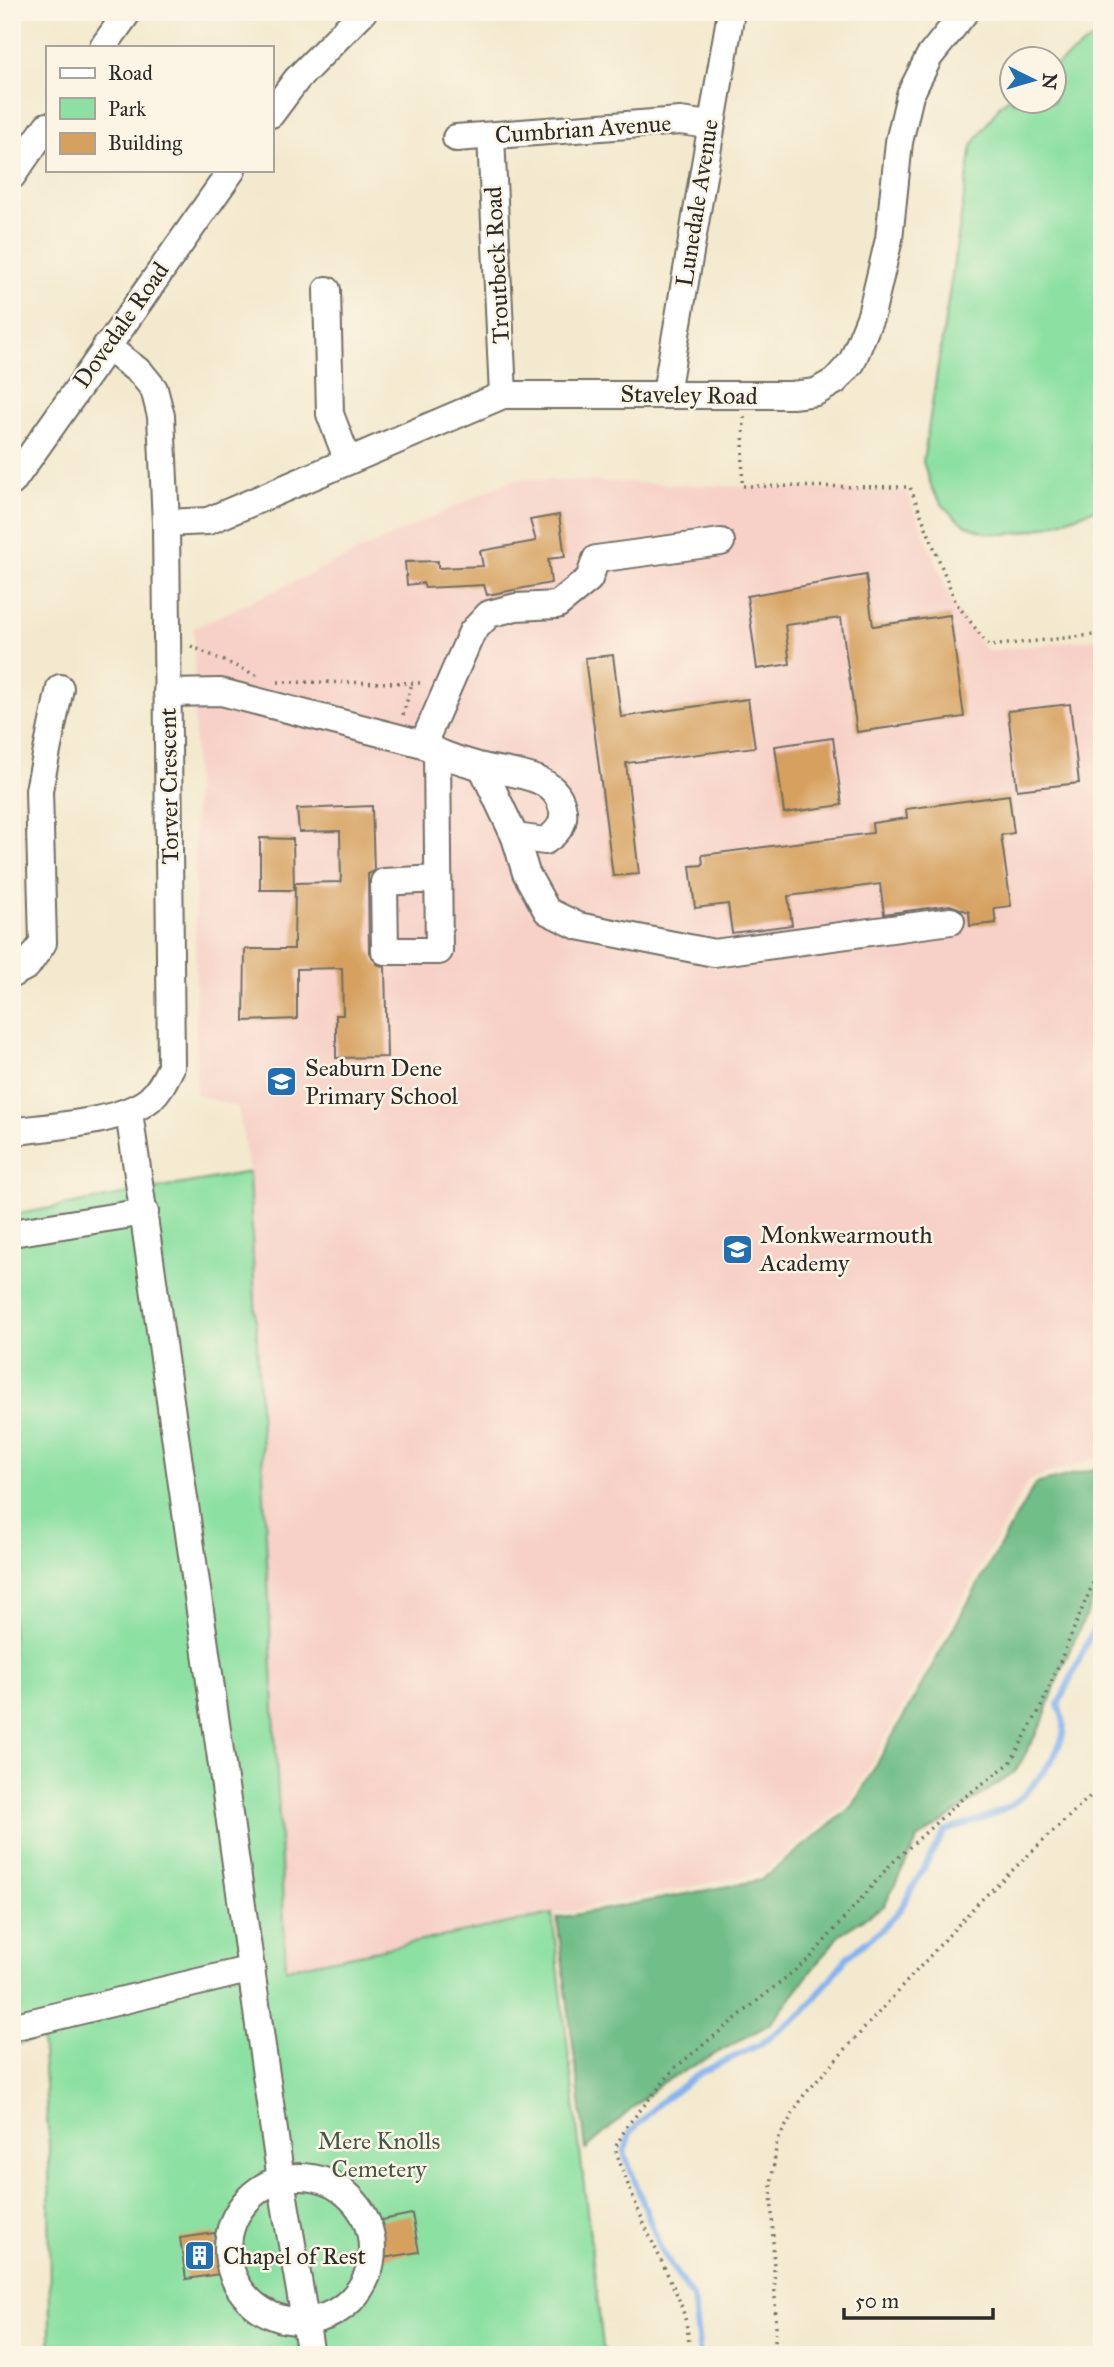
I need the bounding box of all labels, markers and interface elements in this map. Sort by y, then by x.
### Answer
legend [46,46,273,172]
north arrow [998,46,1068,116]
text: Road [108,60,153,86]
text: N [1037,72,1062,90]
text: Park [108,96,146,122]
street label: Cumbrian Avenue [494,108,672,150]
street label: Lunedale Avenue [669,117,725,289]
text: Building [108,130,182,156]
street label: Troutbeck Road [478,186,516,344]
street label: Dovedale Road [67,256,175,394]
street label: Staveley Road [620,379,758,411]
street label: Torver Crescent [153,707,185,865]
place label: Seaburn Dene Primary School [305,1053,459,1111]
school or university icon: Seaburn Dene Primary School [265,1065,299,1099]
place label: Monkwearmouth Academy [759,1220,932,1278]
school or university icon: Monkwearmouth Academy [720,1232,754,1266]
park label: Mere Knolls Cemetery [318,2126,440,2184]
building icon: Chapel of Rest [183,2239,217,2273]
place label: Chapel of Rest [223,2241,366,2271]
scale bar [844,2276,993,2320]
text: 50 m [855,2288,900,2314]

